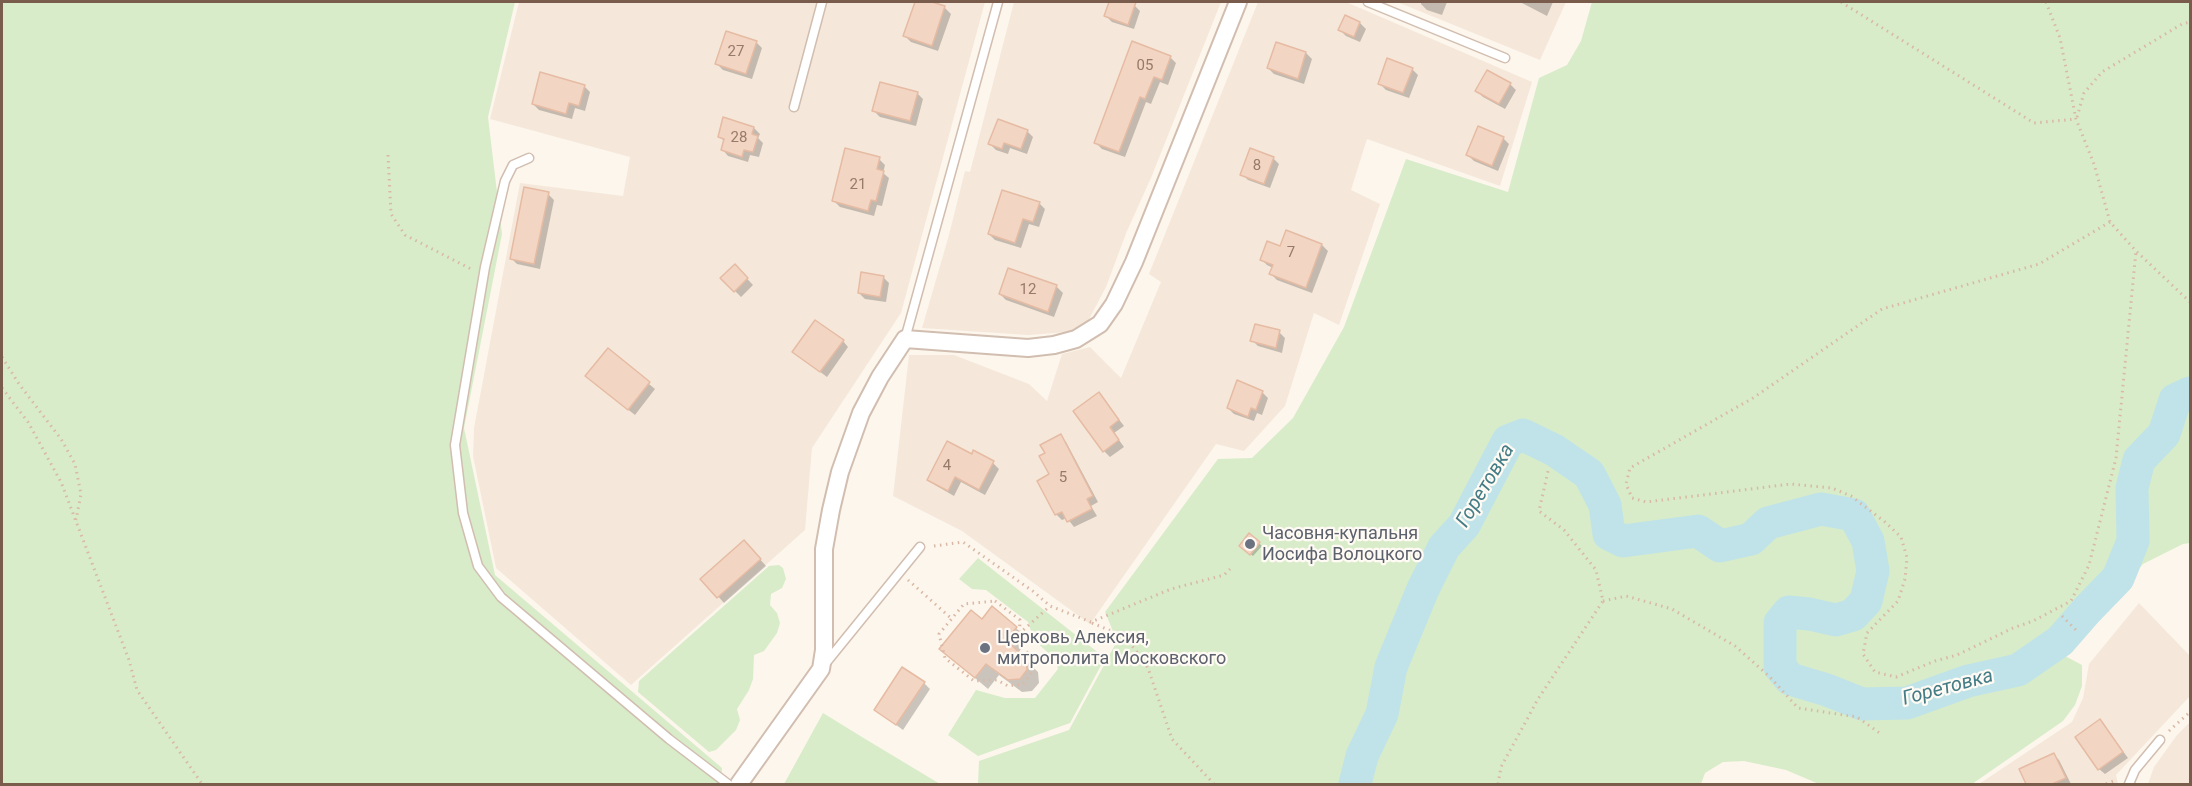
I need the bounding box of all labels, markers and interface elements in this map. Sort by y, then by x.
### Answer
house number: 27 [728,43,744,61]
house number: 05 [1137,57,1153,75]
house number: 28 [731,129,747,147]
house number: 8 [1253,157,1261,175]
house number: 21 [850,176,866,194]
house number: 7 [1287,244,1295,262]
house number: 12 [1020,281,1036,299]
water label: Горетовка [1452,440,1520,532]
house number: 4 [943,457,951,475]
house number: 5 [1059,469,1067,487]
place label: Часовня-купальня Иосифа Волоцкого [1262,523,1422,566]
marker: Часовня-купальня Иосифа Волоцкого [1243,537,1257,551]
place label: Церковь Алексия, митрополита Московского [997,627,1226,670]
marker: Церковь Алексия, митрополита Московского [978,641,992,655]
water label: Горетовка [1900,664,1996,712]

